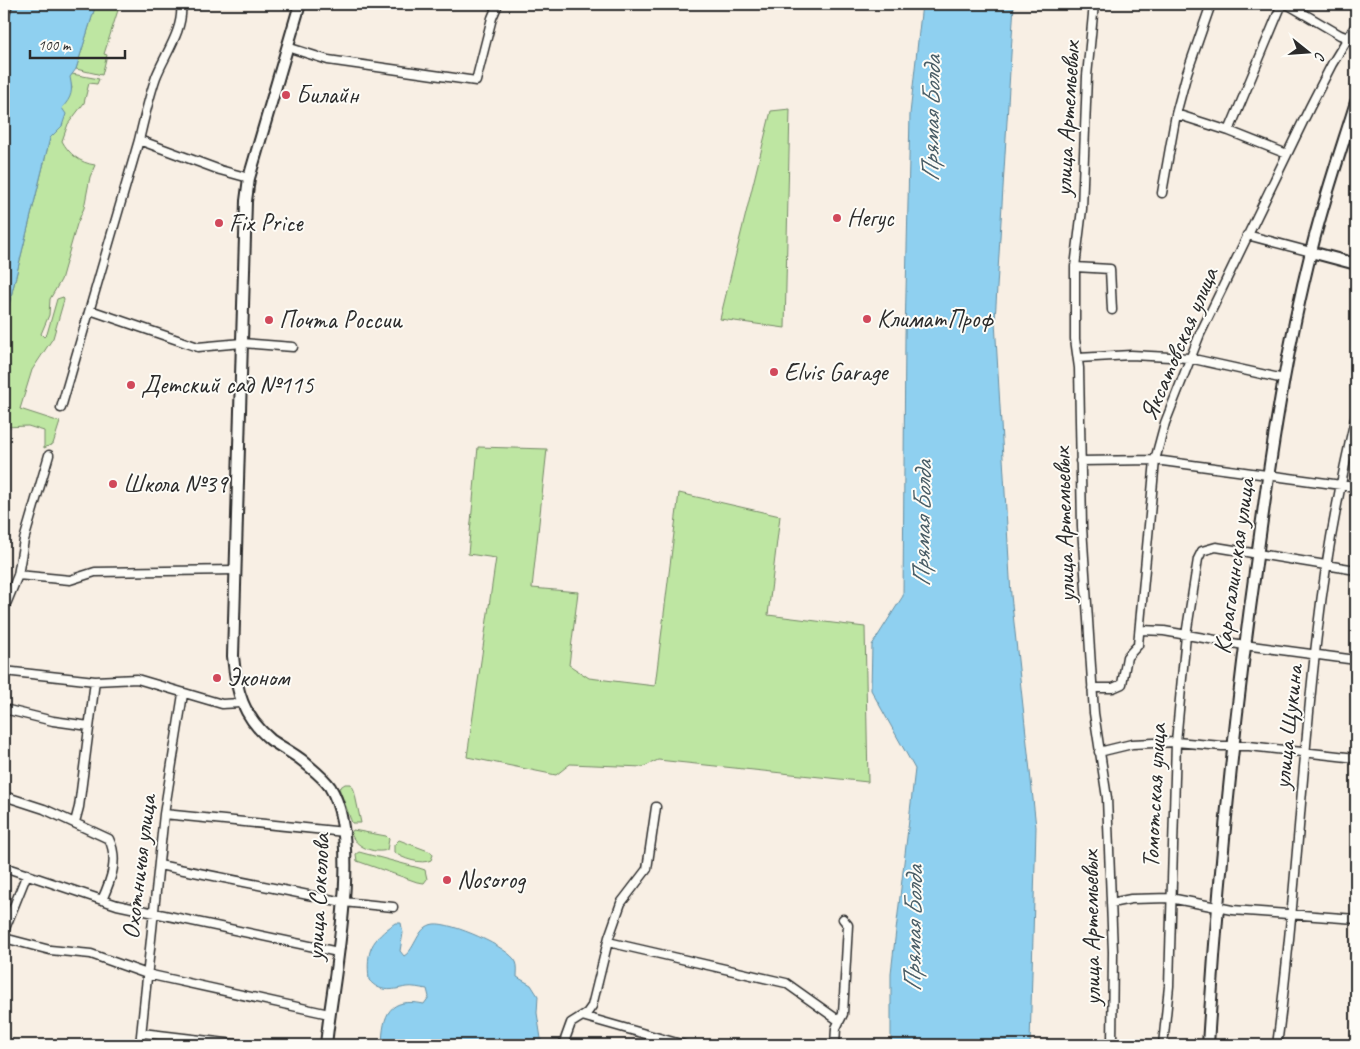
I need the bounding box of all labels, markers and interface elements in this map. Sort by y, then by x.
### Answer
scale bar [30,28,125,60]
north arrow [1282,28,1332,78]
text: 100 m [38,36,72,55]
street label: улица Артемьевых [1047,38,1087,199]
text: С [1310,50,1329,63]
water label: Прямая Болда [913,53,949,182]
place label: Билайн [296,79,360,111]
marker: Билайн [280,89,292,101]
place label: Негус [847,202,895,234]
place label: Fix Price [229,207,304,239]
marker: Негус [831,212,843,224]
marker: Fix Price [213,217,225,229]
street label: Яксатовская улица [1132,261,1226,425]
place label: КлиматПроф [877,303,994,335]
place label: Почта России [279,304,403,336]
marker: КлиматПроф [861,313,873,325]
marker: Почта России [263,314,275,326]
place label: Elvis Garage [784,356,889,388]
marker: Elvis Garage [768,366,780,378]
place label: Детский сад №115 [141,369,315,401]
marker: Детский сад №115 [125,379,137,391]
street label: улица Артемьевых [1045,445,1083,605]
water label: Прямая Болда [904,458,940,587]
place label: Школа №39 [123,468,229,500]
street label: Карагалинская улица [1206,473,1263,656]
marker: Школа №39 [107,478,119,490]
street label: улица Щукина [1265,661,1311,793]
place label: Эконом [227,662,291,694]
marker: Эконом [211,672,223,684]
street label: Томотская улица [1134,721,1174,869]
street label: Охотничья улица [114,790,164,941]
street label: улица Соколова [299,830,337,963]
street label: улица Артемьевых [1074,848,1108,1008]
water label: Прямая Болда [895,863,931,992]
place label: Nosorog [457,864,527,896]
marker: Nosorog [441,874,453,886]

